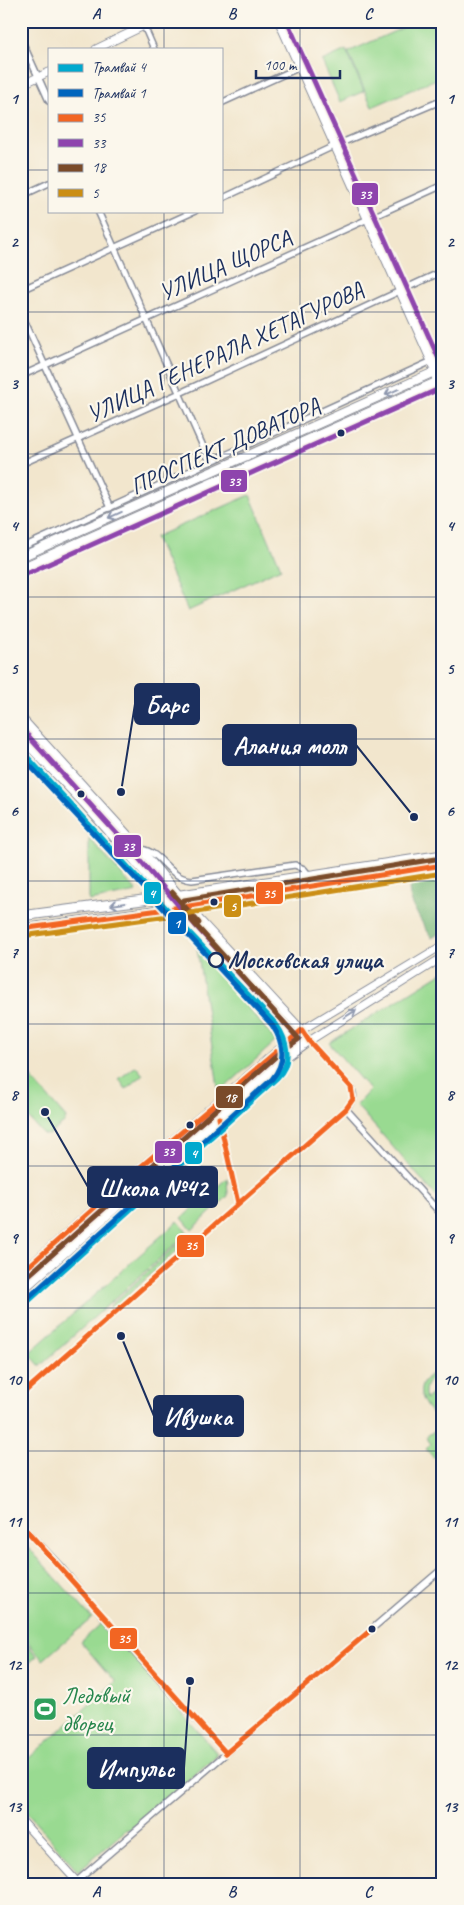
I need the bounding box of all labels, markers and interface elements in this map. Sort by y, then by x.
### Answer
text: A [92,4,102,24]
text: B [228,4,238,24]
text: C [364,4,374,24]
legend [48,48,222,212]
scale bar [256,48,340,80]
text: 100 m [264,56,298,75]
text: Трамвай 4 [92,58,147,77]
text: Трамвай 1 [92,84,147,103]
text: 1 [10,89,19,109]
text: 1 [446,89,455,109]
text: 35 [92,108,107,127]
text: 33 [92,134,107,153]
text: 18 [92,158,107,177]
line badge: 33 [351,182,379,206]
text: 5 [92,184,100,203]
text: 33 [359,186,373,203]
street label: УЛИЦА ЩОРСА [154,222,297,308]
text: 2 [10,232,19,252]
text: 2 [446,232,455,252]
street label: УЛИЦА ГЕНЕРАЛА ХЕТАГУРОВА [82,274,369,429]
text: 3 [10,374,19,394]
text: 3 [446,374,455,394]
one-way arrow [385,387,400,397]
street label: ПРОСПЕКТ ДОВАТОРА [125,390,325,501]
unlabelled marker [336,428,346,438]
line badge: 33 [220,469,248,493]
text: 33 [228,473,242,490]
one-way arrow [108,510,123,520]
text: 4 [10,516,19,536]
text: 4 [446,516,455,536]
text: 5 [11,659,20,679]
text: 5 [447,659,456,679]
callout: Барс [135,684,199,724]
text: Барс [145,689,190,721]
callout: Алания молл [223,725,356,765]
text: Алания молл [233,730,348,762]
unlabelled marker [76,789,86,799]
text: 6 [10,801,19,821]
text: 6 [446,801,455,821]
line badge: 33 [113,834,142,858]
text: 33 [122,838,136,855]
line badge: 4 [143,881,162,905]
line badge: 35 [255,881,284,905]
text: 4 [149,885,157,902]
text: 35 [263,885,277,902]
line badge: 5 [223,894,242,918]
unlabelled marker [209,897,219,907]
text: 5 [230,898,238,915]
one-way arrow [110,899,126,909]
line badge: 1 [167,911,187,935]
text: 1 [174,915,182,932]
text: 7 [10,943,19,963]
text: 7 [446,943,455,963]
place label: Московская улица [228,945,385,975]
marker: Московская улица [208,952,224,968]
one-way arrow [342,1009,356,1019]
text: 8 [10,1085,19,1105]
line badge: 18 [215,1085,244,1109]
text: 8 [446,1085,455,1105]
text: 18 [224,1089,238,1106]
unlabelled marker [185,1120,195,1130]
line badge: 33 [154,1140,183,1164]
line badge: 4 [184,1141,203,1165]
text: 33 [162,1143,176,1160]
text: 4 [191,1145,199,1162]
callout: Школа №42 [88,1167,217,1207]
text: Школа №42 [99,1172,210,1204]
text: 9 [10,1228,19,1248]
text: 9 [446,1228,455,1248]
line badge: 35 [176,1234,205,1258]
text: 35 [185,1237,199,1254]
text: 10 [7,1370,23,1390]
text: 10 [443,1370,459,1390]
callout: Ивушка [154,1396,243,1436]
text: Ивушка [163,1401,235,1433]
text: 11 [7,1512,23,1532]
text: 11 [443,1512,459,1532]
unlabelled marker [367,1624,377,1634]
line badge: 35 [109,1627,138,1650]
text: 35 [118,1630,132,1647]
text: 12 [7,1655,23,1675]
text: 12 [443,1655,459,1675]
place label: Ледовый дворец [62,1680,132,1738]
sports icon: Ледовый дворец [32,1696,58,1722]
callout: Импульс [88,1748,184,1788]
text: Импульс [98,1753,176,1785]
text: 13 [7,1797,23,1817]
text: 13 [443,1797,459,1817]
text: A [92,1882,102,1902]
text: B [228,1882,238,1902]
text: C [364,1882,374,1902]

